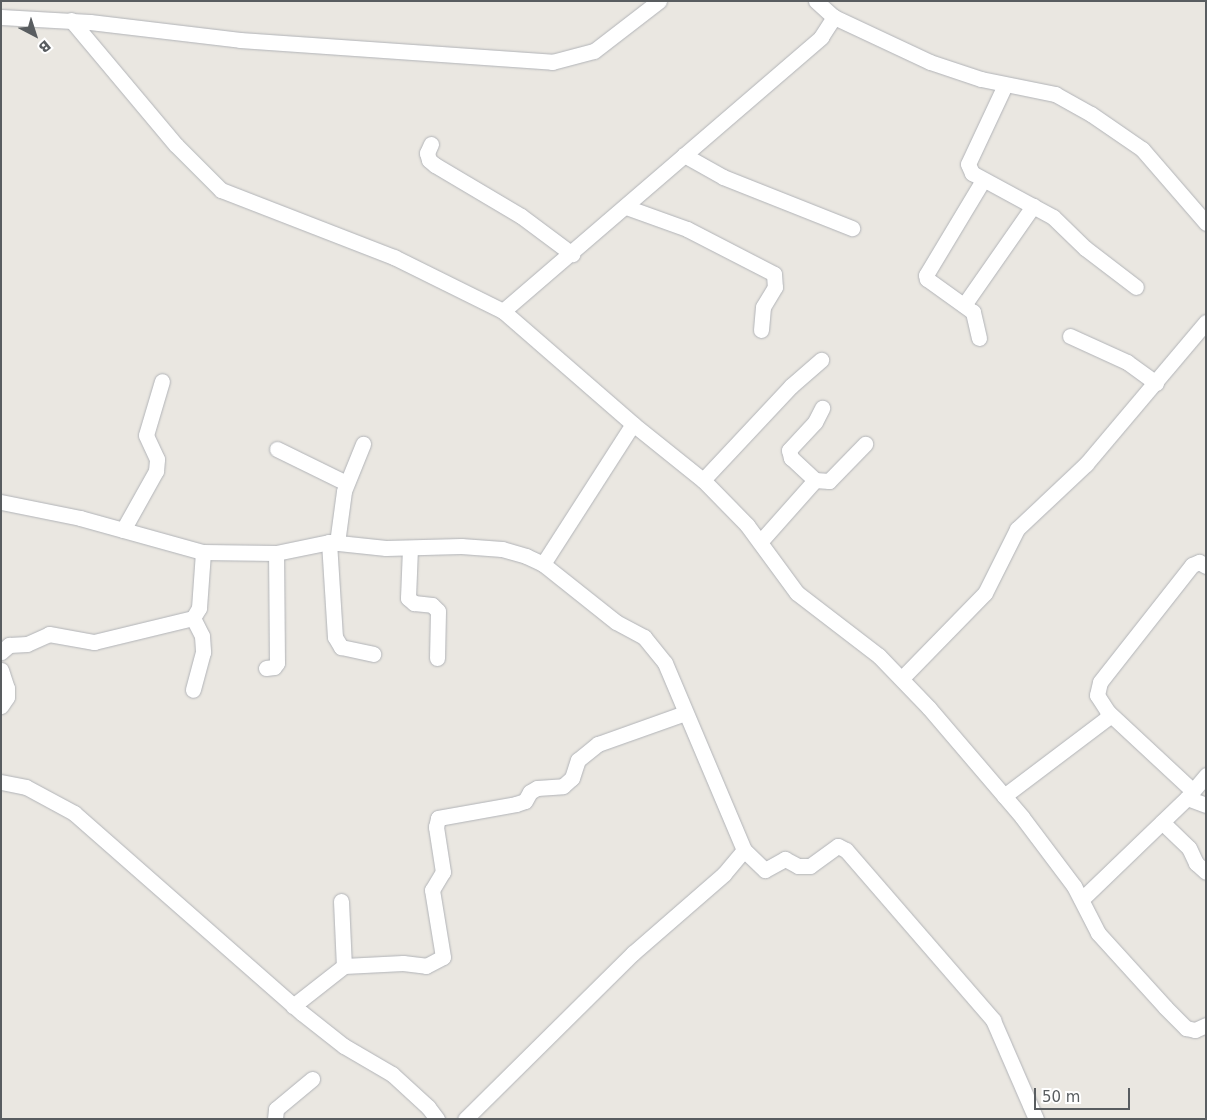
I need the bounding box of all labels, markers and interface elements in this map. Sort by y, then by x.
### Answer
north arrow [10,10,60,60]
text: B [35,37,54,56]
scale bar [1037,1078,1133,1110]
text: 50 m [1042,1088,1080,1106]

